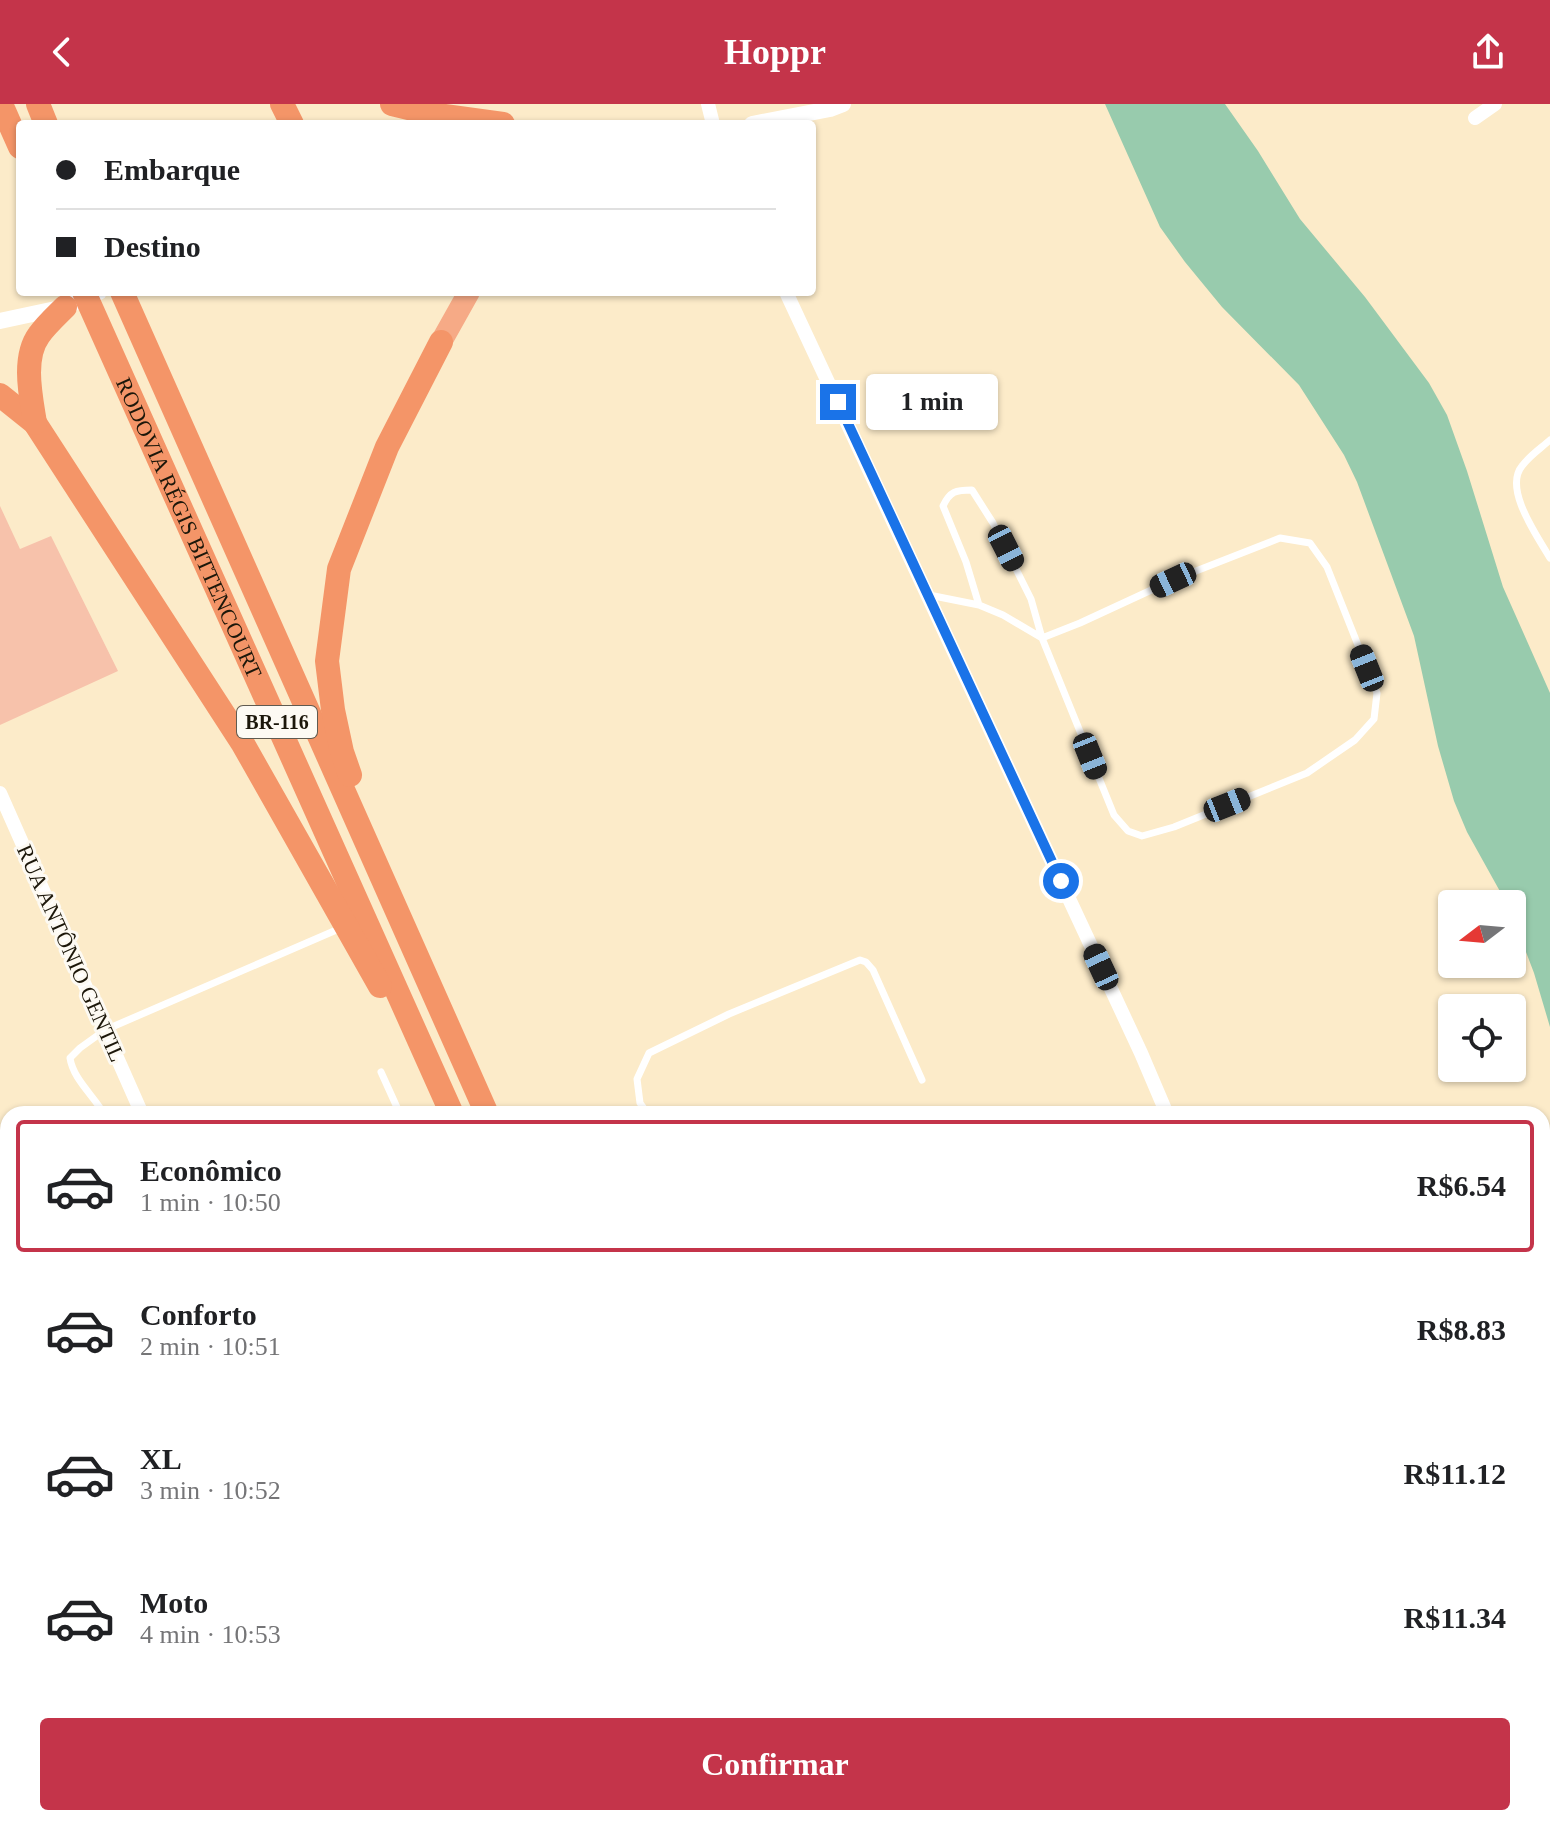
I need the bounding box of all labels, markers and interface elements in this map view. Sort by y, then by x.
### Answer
icon: back [40,30,84,74]
icon: share [1466,30,1510,74]
text: Hoppr [724,32,826,72]
text: Embarque [104,153,240,186]
text: Destino [104,230,201,263]
street label: RODOVIA RÉGIS BITTENCOURT [111,373,268,682]
callout: 1 min [866,374,998,430]
route end [820,384,856,420]
text: 1 min [901,387,963,416]
car [984,521,1028,575]
car [1146,559,1200,601]
car [1347,641,1387,695]
road number: BR-116 [237,706,317,738]
car [1070,729,1110,783]
car [1200,785,1254,825]
street label: RUA ANTÔNIO GENTIL [12,841,130,1065]
route start [1043,863,1079,899]
north arrow [1438,890,1526,978]
map controls [1438,890,1526,1082]
car [1080,940,1122,994]
button: locate [1438,994,1526,1082]
icon: car [44,1150,116,1222]
text: Econômico [140,1154,282,1187]
text: R$6.54 [1417,1169,1506,1202]
text: 1 min · 10:50 [140,1188,281,1217]
icon: car [44,1294,116,1366]
text: Conforto [140,1298,257,1331]
text: R$8.83 [1417,1313,1506,1346]
text: 2 min · 10:51 [140,1332,281,1361]
icon: car [44,1438,116,1510]
text: XL [140,1442,182,1475]
text: R$11.12 [1403,1457,1506,1490]
text: 3 min · 10:52 [140,1476,281,1505]
icon: car [44,1582,116,1654]
text: Moto [140,1586,208,1619]
text: R$11.34 [1403,1601,1506,1634]
text: 4 min · 10:53 [140,1620,281,1649]
button: Confirmar [40,1718,1510,1810]

